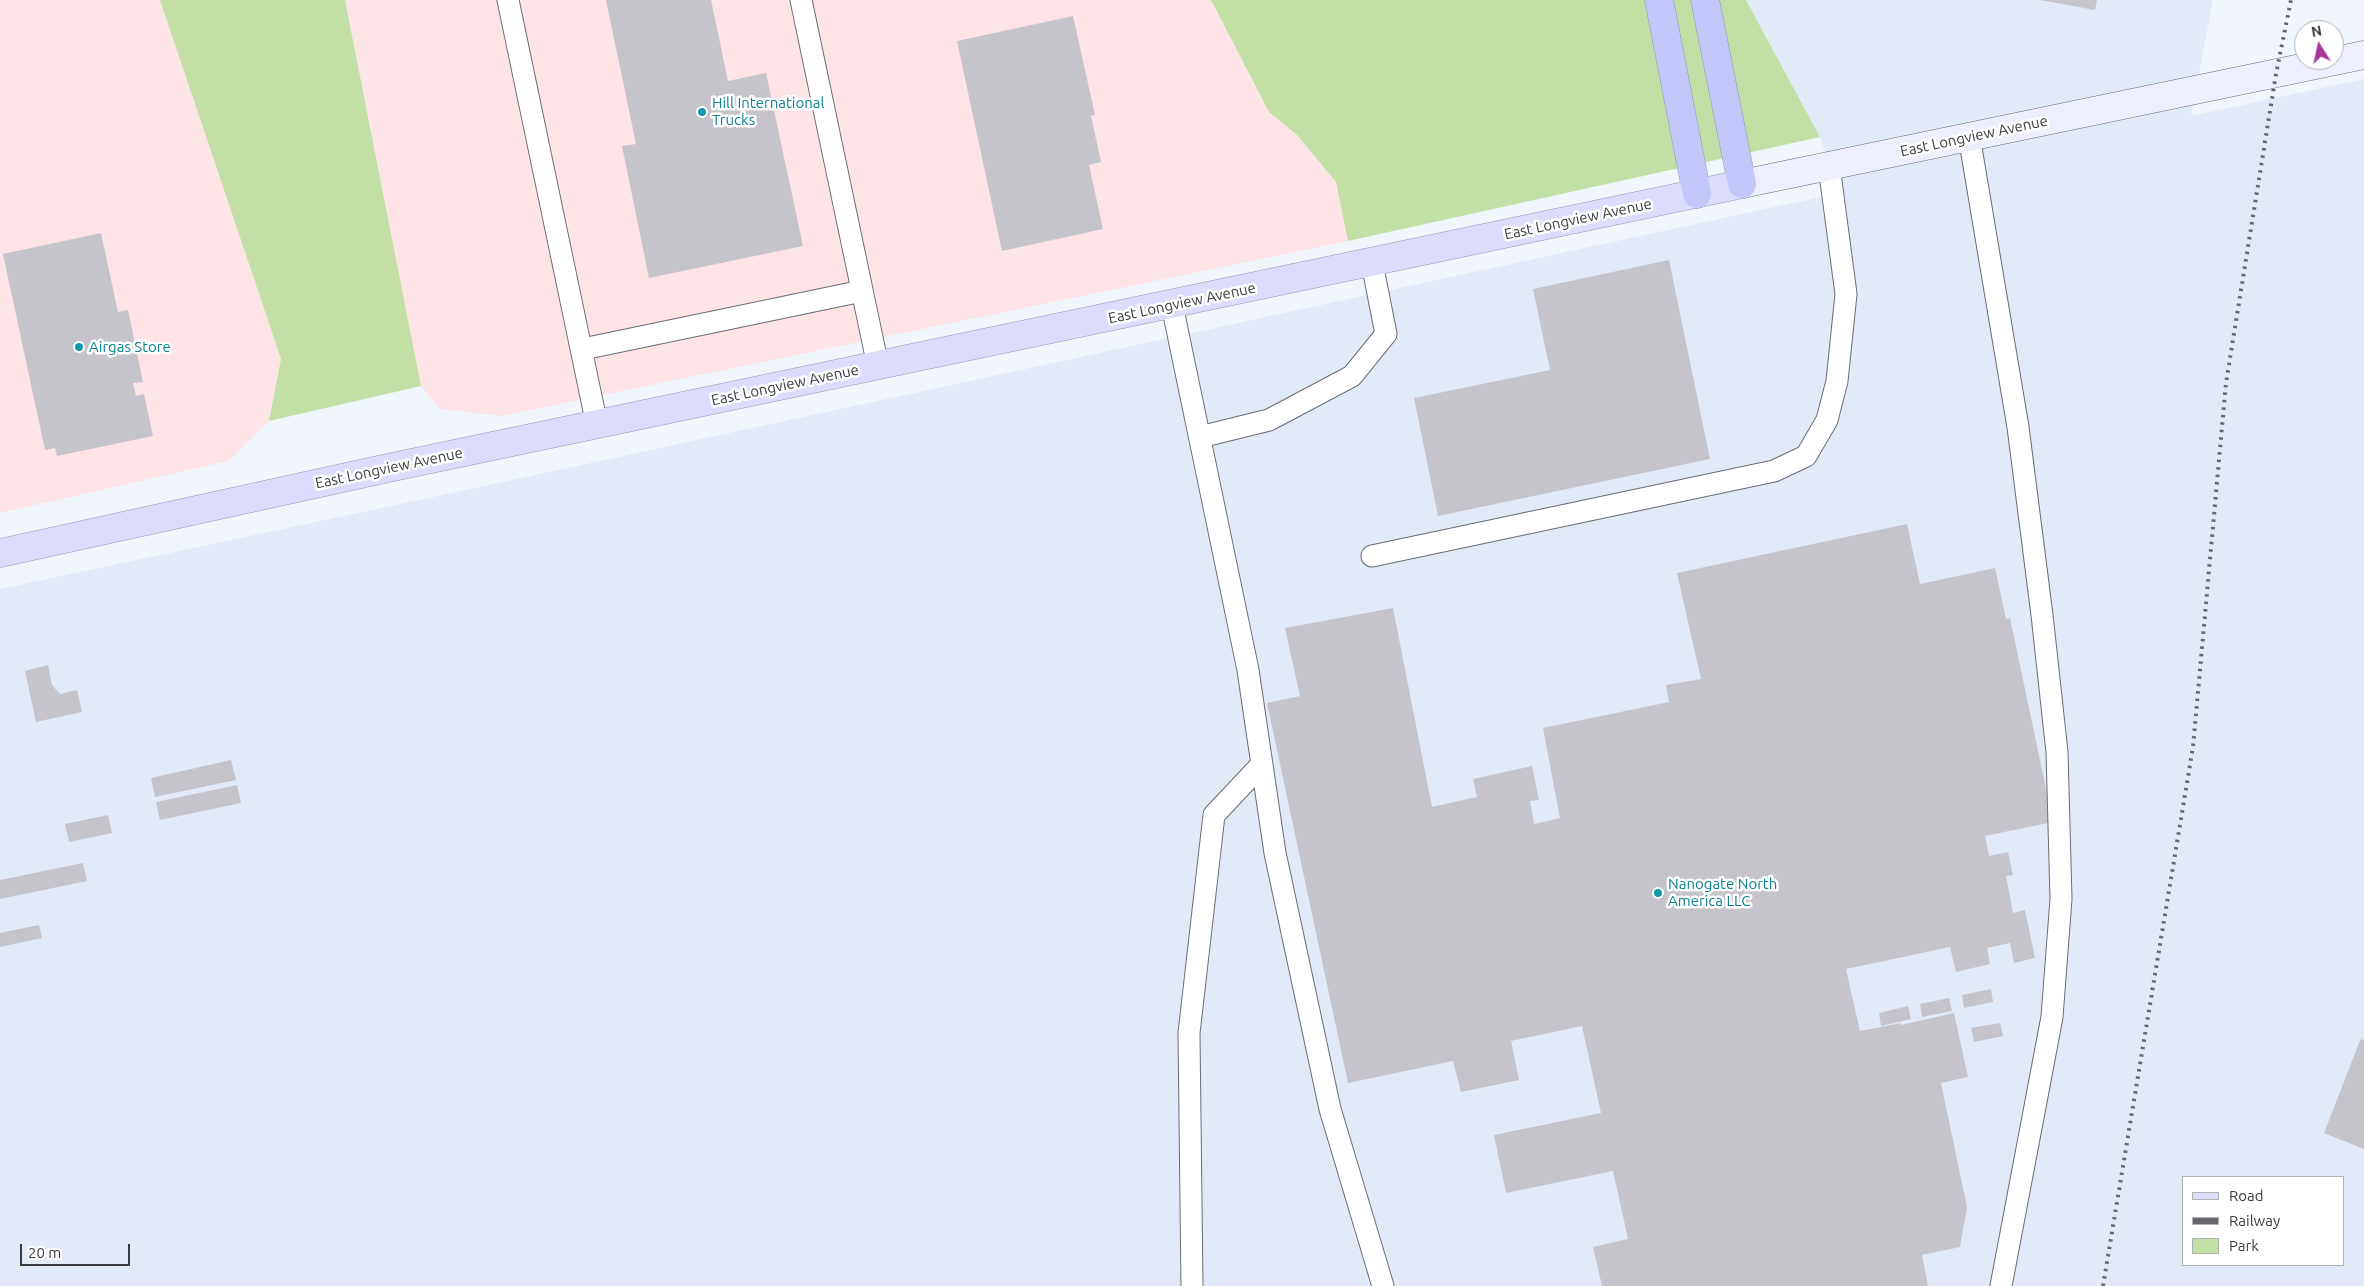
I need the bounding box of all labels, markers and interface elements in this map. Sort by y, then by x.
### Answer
north arrow [2294,20,2344,70]
text: N [2310,22,2323,40]
place label: Hill International Trucks [712,94,824,129]
marker: Hill International Trucks [696,106,708,118]
street label: East Longview Avenue [1899,112,2049,160]
street label: East Longview Avenue [1503,195,1653,243]
street label: East Longview Avenue [1107,279,1257,327]
place label: Airgas Store [89,338,171,356]
marker: Airgas Store [73,341,85,353]
street label: East Longview Avenue [710,361,860,409]
street label: East Longview Avenue [314,444,464,492]
place label: Nanogate North America LLC [1668,875,1777,910]
marker: Nanogate North America LLC [1652,887,1664,899]
legend [2182,1176,2344,1266]
text: Road [2229,1187,2264,1204]
text: Railway [2229,1212,2280,1229]
scale bar [22,1234,132,1266]
text: Park [2229,1237,2259,1254]
text: 20 m [28,1244,61,1261]

